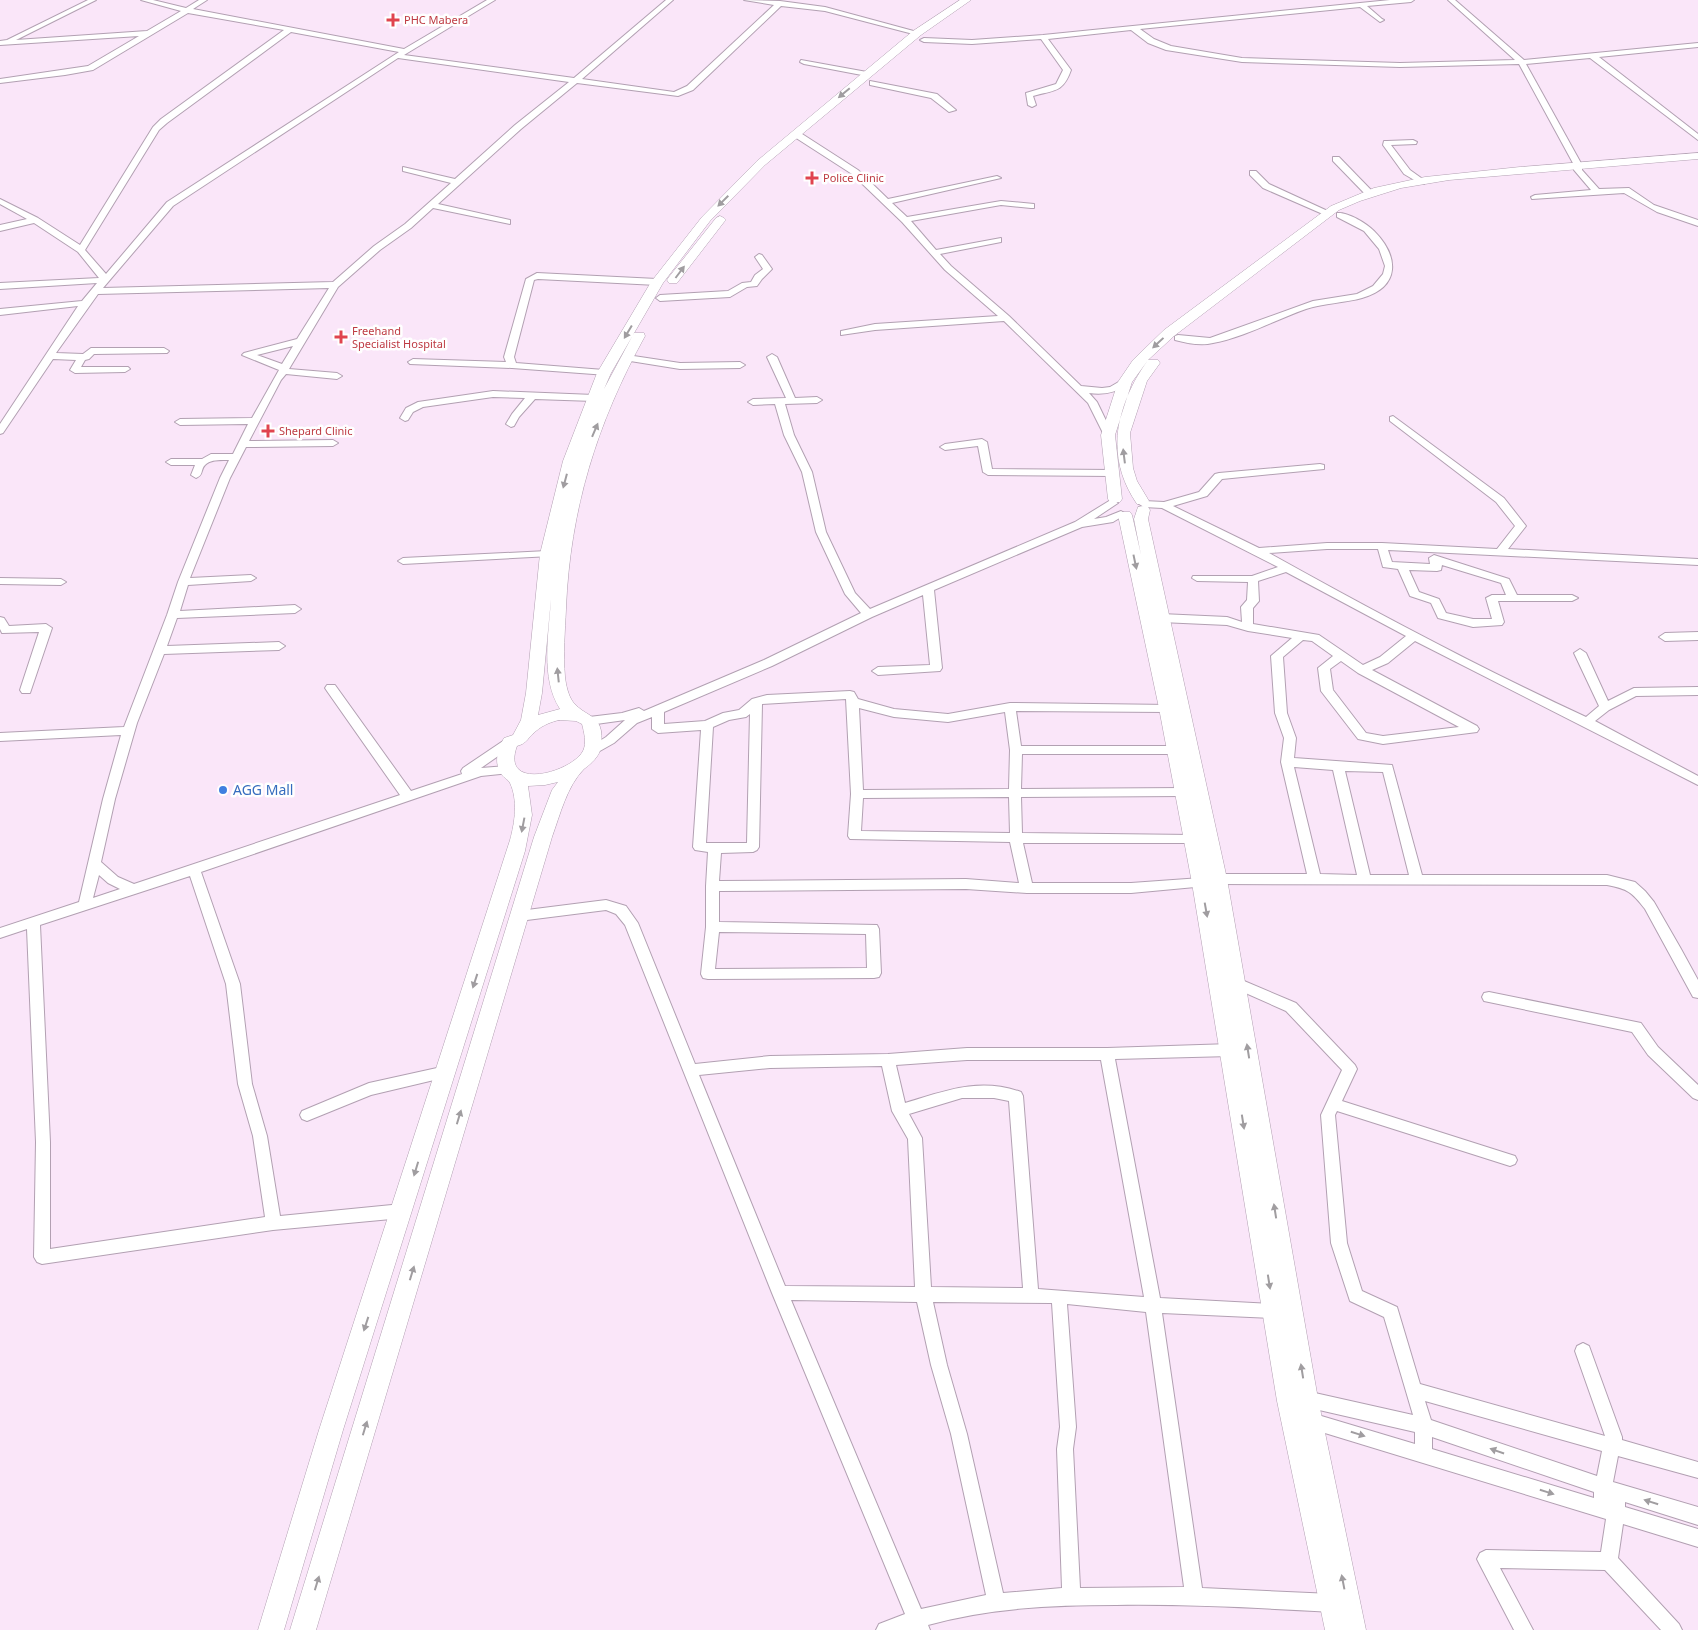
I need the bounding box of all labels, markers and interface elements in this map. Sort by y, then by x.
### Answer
place label: PHC Mabera [404,12,468,27]
marker: PHC Mabera [386,13,400,27]
one-way arrow [838,88,851,99]
place label: Police Clinic [823,170,884,185]
marker: Police Clinic [805,171,819,185]
one-way arrow [717,195,729,207]
one-way arrow [675,265,685,279]
place label: Freehand Specialist Hospital [352,323,446,351]
one-way arrow [623,325,632,339]
marker: Freehand Specialist Hospital [334,330,348,344]
one-way arrow [1152,337,1164,349]
place label: Shepard Clinic [279,423,352,438]
one-way arrow [591,423,599,437]
marker: Shepard Clinic [261,424,275,438]
one-way arrow [1120,448,1128,464]
one-way arrow [560,474,568,489]
one-way arrow [1131,555,1139,570]
one-way arrow [554,666,562,682]
place label: AGG Mall [233,780,293,799]
marker: AGG Mall [217,784,229,796]
one-way arrow [518,818,526,834]
one-way arrow [1202,903,1210,919]
one-way arrow [471,973,478,988]
one-way arrow [1244,1042,1252,1058]
one-way arrow [455,1109,463,1124]
one-way arrow [1239,1114,1247,1130]
one-way arrow [411,1162,419,1177]
one-way arrow [1270,1203,1278,1219]
one-way arrow [408,1265,416,1280]
one-way arrow [1265,1275,1273,1291]
one-way arrow [361,1316,369,1331]
one-way arrow [1297,1363,1305,1379]
one-way arrow [361,1421,369,1436]
one-way arrow [1351,1431,1366,1439]
one-way arrow [1489,1447,1504,1455]
one-way arrow [1539,1488,1554,1496]
one-way arrow [1644,1497,1659,1505]
one-way arrow [1338,1574,1346,1590]
one-way arrow [314,1576,321,1591]

